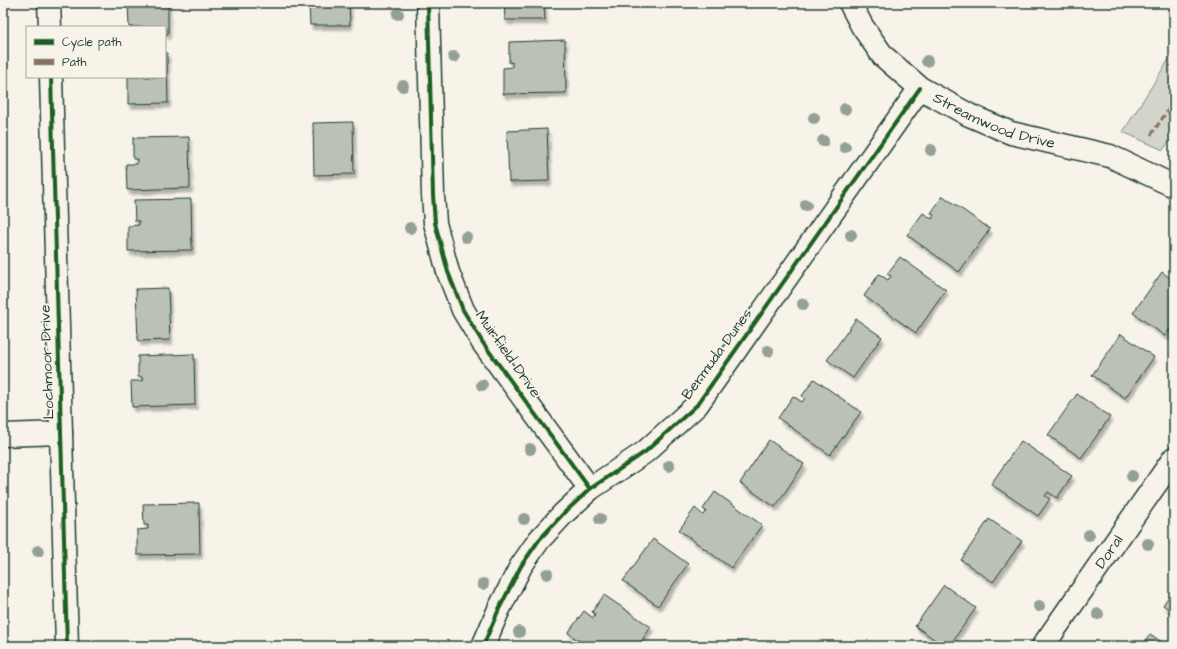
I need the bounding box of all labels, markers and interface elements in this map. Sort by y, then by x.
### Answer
legend [26,26,166,78]
text: Cycle path [62,34,121,52]
text: Path [62,54,87,71]
street label: Streamwood Drive [929,87,1057,153]
street label: Lochmoor Drive [35,304,59,420]
street label: Bermuda Dunes [677,304,758,404]
street label: Muirfield Drive [470,306,546,402]
street label: Doral [1090,531,1128,573]

